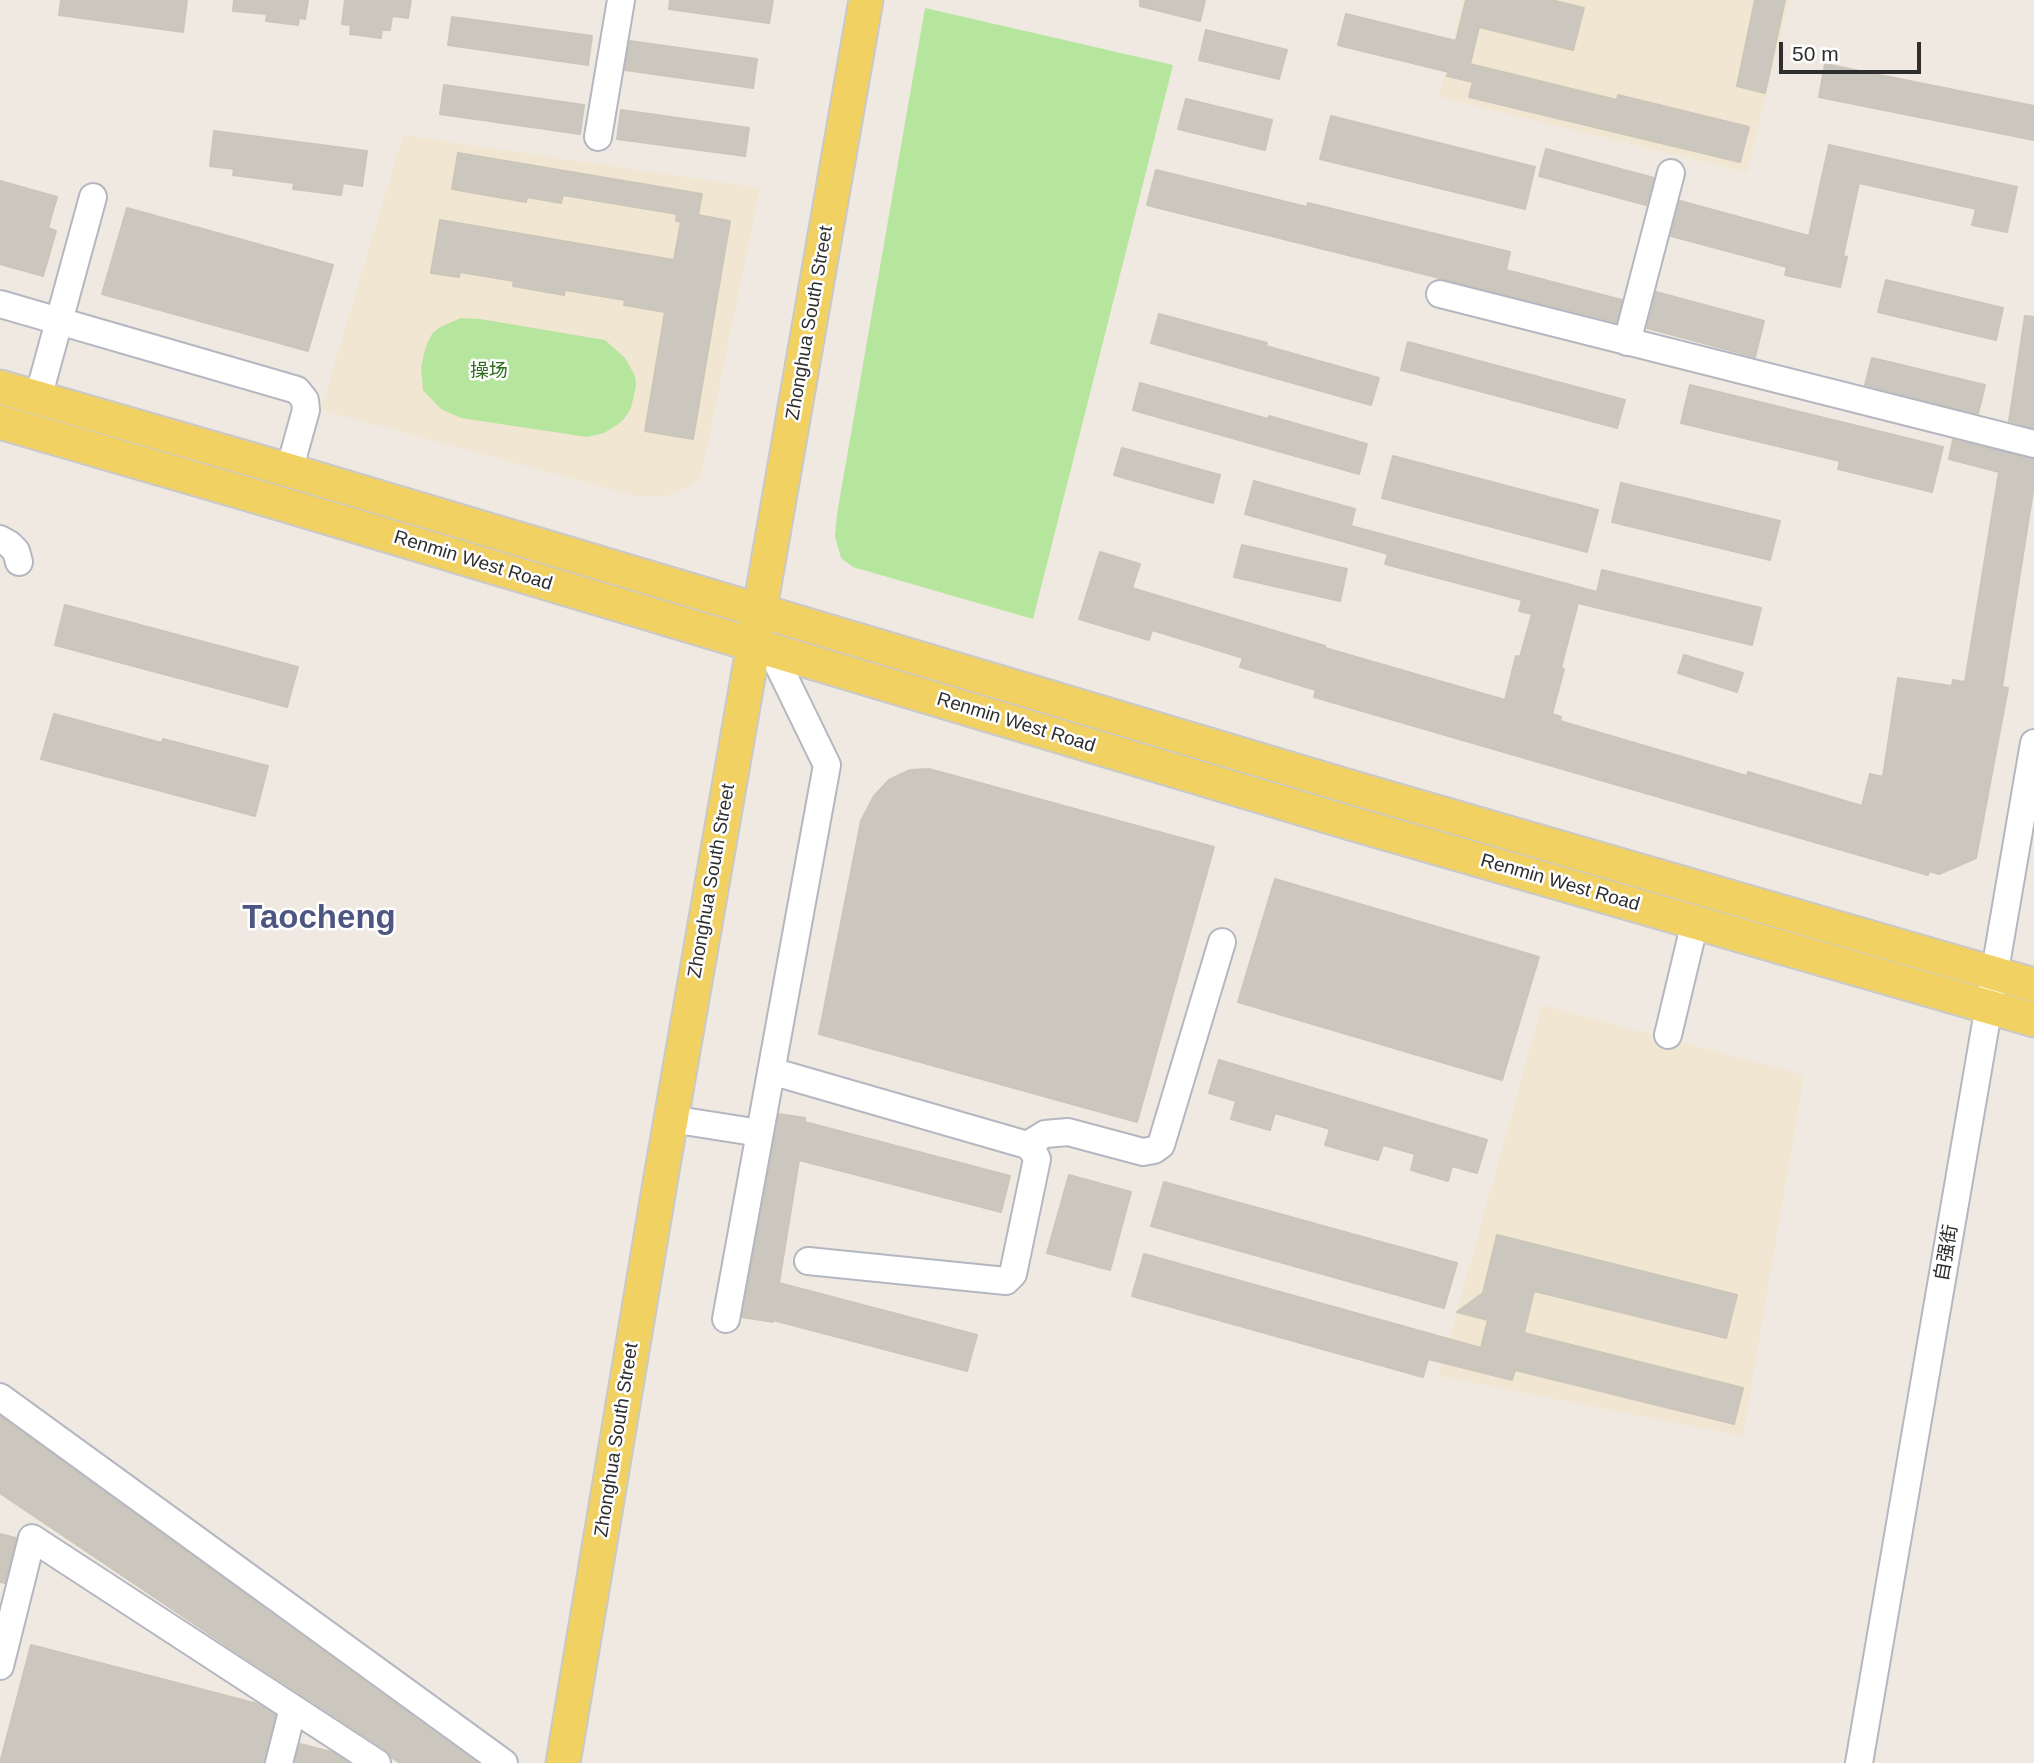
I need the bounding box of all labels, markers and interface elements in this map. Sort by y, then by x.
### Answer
scale bar [1782,28,1924,72]
text: 50 m [1792,42,1839,65]
street label: Zhonghua South Street [782,224,838,422]
park label: 操场 [470,361,508,383]
street label: Renmin West Road [391,526,555,596]
street label: Renmin West Road [934,688,1098,758]
street label: Zhonghua South Street [684,782,740,980]
street label: Renmin West Road [1478,849,1642,917]
district label: Taocheng [242,899,396,939]
street label: 自强街 [1931,1223,1963,1283]
street label: Zhonghua South Street [590,1341,644,1539]

